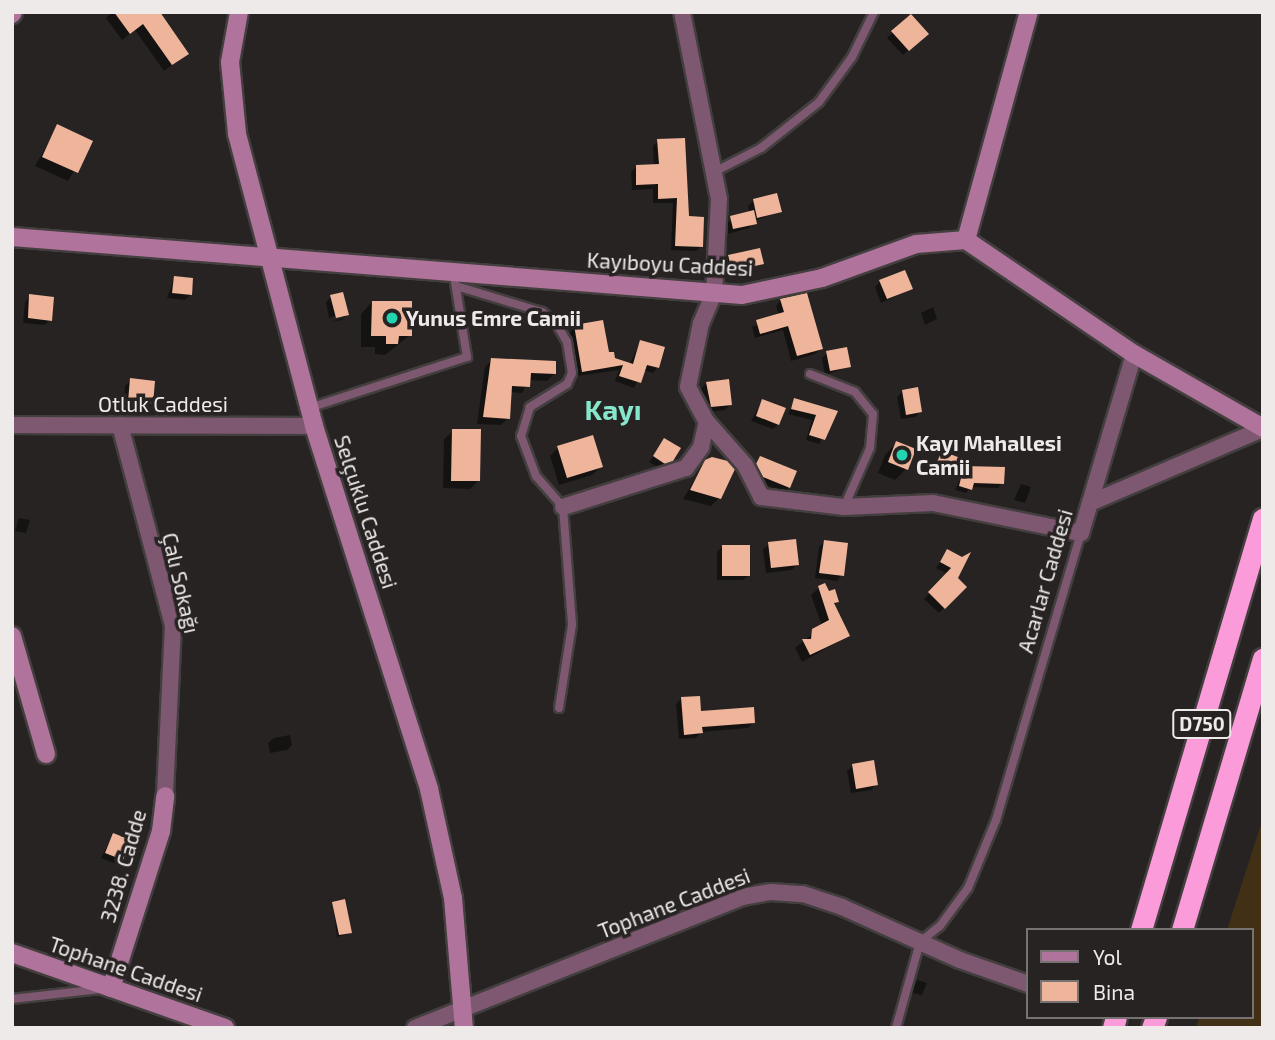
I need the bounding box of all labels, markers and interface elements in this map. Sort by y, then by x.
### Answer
street label: Kayıboyu Caddesi [586,247,754,281]
place label: Yunus Emre Camii [406,305,581,331]
marker: Yunus Emre Camii [384,310,400,326]
street label: Otluk Caddesi [98,391,228,417]
district label: Kayı [584,392,642,426]
place label: Kayı Mahallesi Camii [916,430,1062,480]
street label: Selçuklu Caddesi [329,432,403,592]
marker: Kayı Mahallesi Camii [894,447,910,463]
street label: Acarlar Caddesi [1012,506,1078,656]
street label: Çalı Sokağı [157,530,205,636]
road number: D750 [1172,708,1232,740]
street label: 3238. Cadde [95,807,151,925]
street label: Tophane Caddesi [595,862,753,944]
legend [1026,928,1254,1019]
street label: Tophane Caddesi [46,931,206,1007]
text: Yol [1093,944,1122,969]
text: Bina [1093,979,1135,1004]

